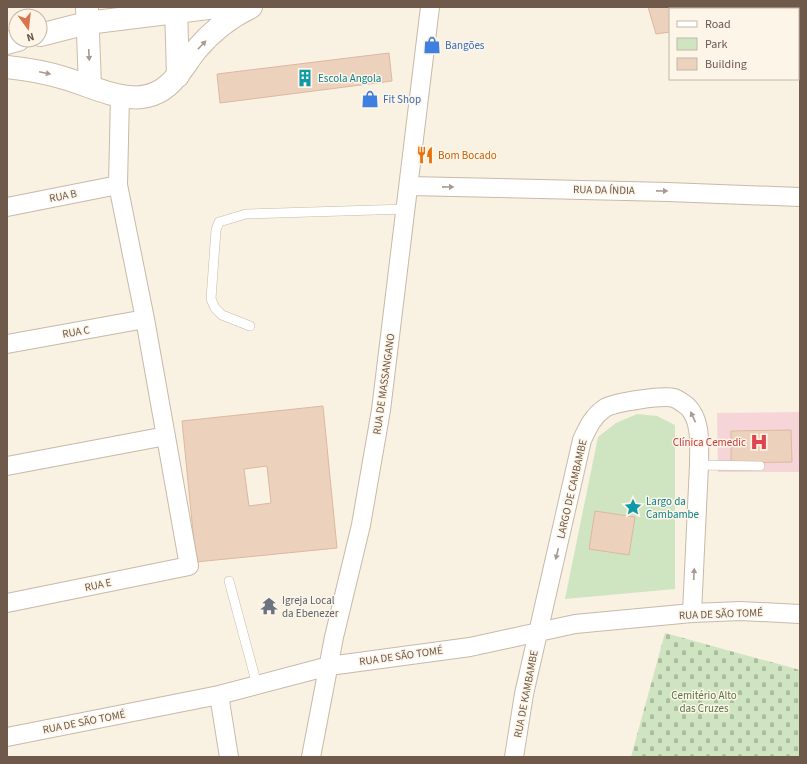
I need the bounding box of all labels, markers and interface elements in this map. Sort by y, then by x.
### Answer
north arrow [8,8,48,48]
legend [669,8,799,80]
text: Road [705,16,731,33]
text: N [25,29,36,45]
shop icon: Bangões [422,35,442,55]
text: Park [705,36,727,53]
place label: Bangões [445,38,485,53]
one-way arrow [197,40,206,50]
one-way arrow [85,49,92,61]
text: Building [705,56,747,73]
building icon: Escola Angola [295,68,315,88]
one-way arrow [39,71,52,77]
place label: Escola Angola [318,71,381,86]
shop icon: Fit Shop [360,89,380,109]
place label: Fit Shop [383,92,421,107]
restaurant icon: Bom Bocado [415,145,435,165]
place label: Bom Bocado [438,148,497,163]
street label: RUA DA ÍNDIA [573,182,635,198]
one-way arrow [442,184,455,190]
street label: RUA B [48,186,79,206]
one-way arrow [656,188,668,195]
street label: RUA C [61,322,91,342]
street label: RUA DE MASSANGANO [369,332,399,436]
one-way arrow [690,412,696,423]
hospital icon: Clínica Cemedic [749,432,769,452]
place label: Clínica Cemedic [673,435,746,450]
street label: LARGO DE CAMBAMBE [553,438,591,540]
place label: Largo da Cambambe [646,494,700,522]
place icon: Largo da Cambambe [623,497,643,517]
one-way arrow [553,548,559,561]
one-way arrow [691,567,697,580]
street label: RUA E [83,575,113,595]
place label: Igreja Local da Ebenezer [282,593,339,621]
temple icon: Igreja Local da Ebenezer [259,596,279,616]
street label: RUA DE SÃO TOMÉ [679,605,763,623]
street label: RUA DE SÃO TOMÉ [358,643,444,669]
street label: RUA DE KAMBAMBE [510,649,542,739]
park label: Cemitério Alto das Cruzes [671,688,737,716]
street label: RUA DE SÃO TOMÉ [41,707,127,737]

